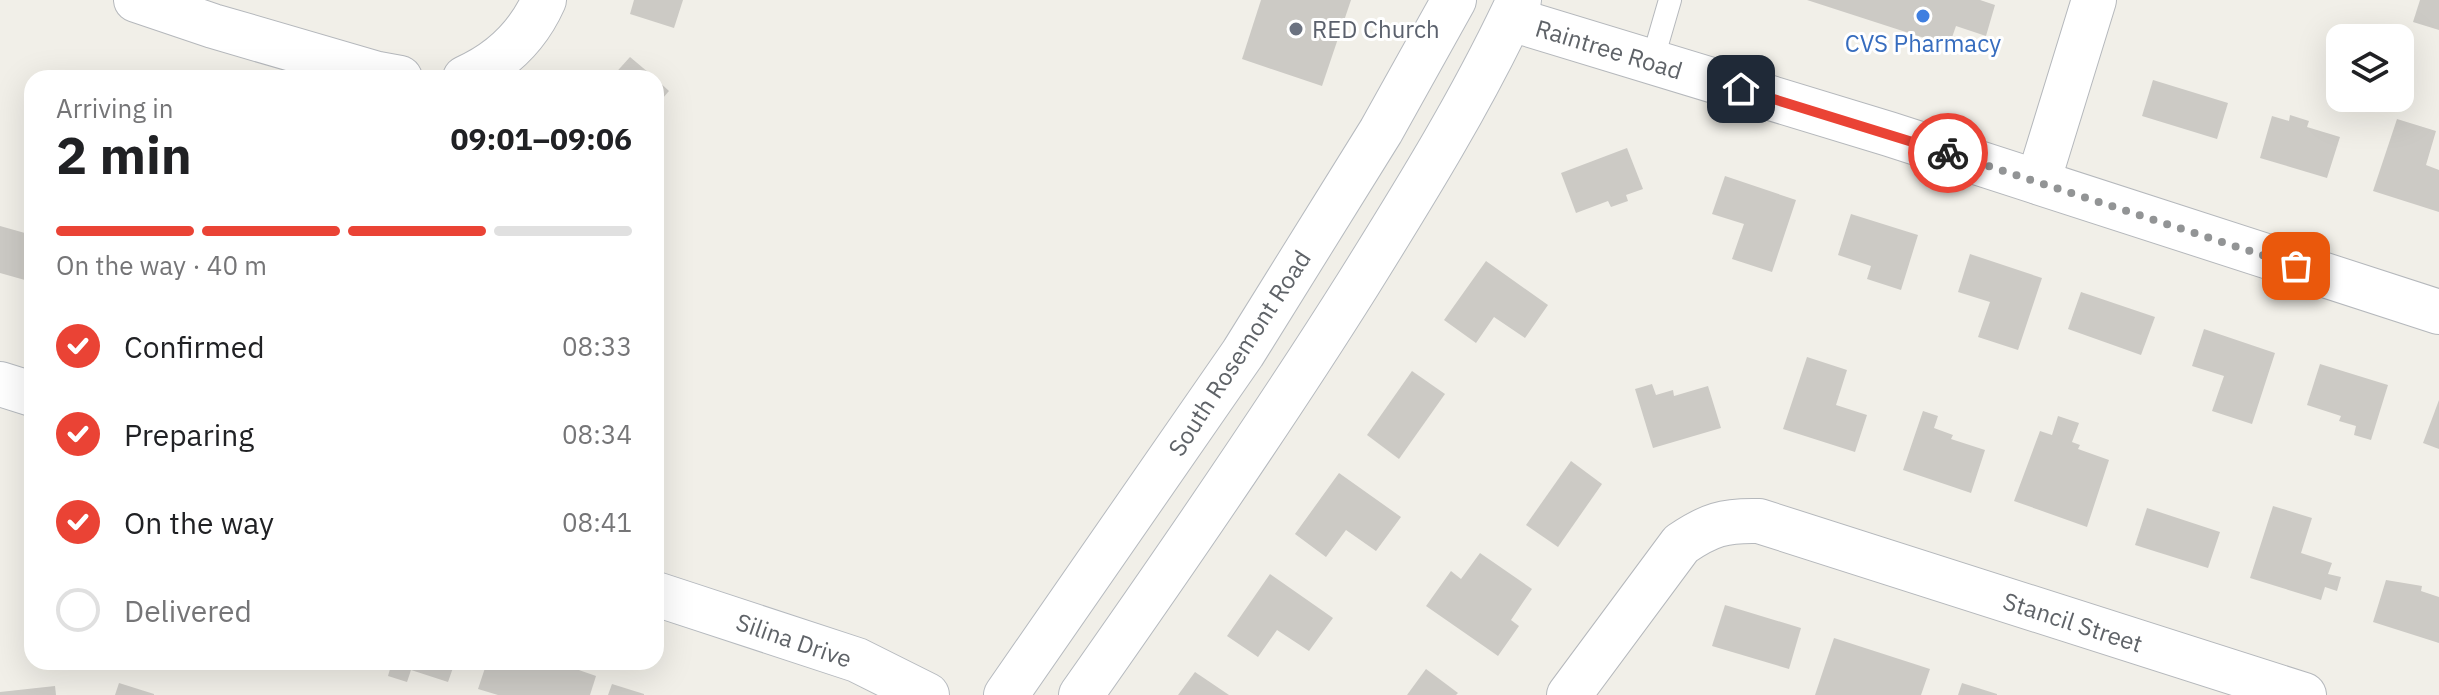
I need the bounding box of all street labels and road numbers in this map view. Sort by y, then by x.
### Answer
street label: Raintree Road [1532,11,1686,87]
street label: South Rosemont Road [1160,244,1318,462]
street label: Stancil Street [1999,584,2147,660]
street label: Silina Drive [732,605,856,675]

